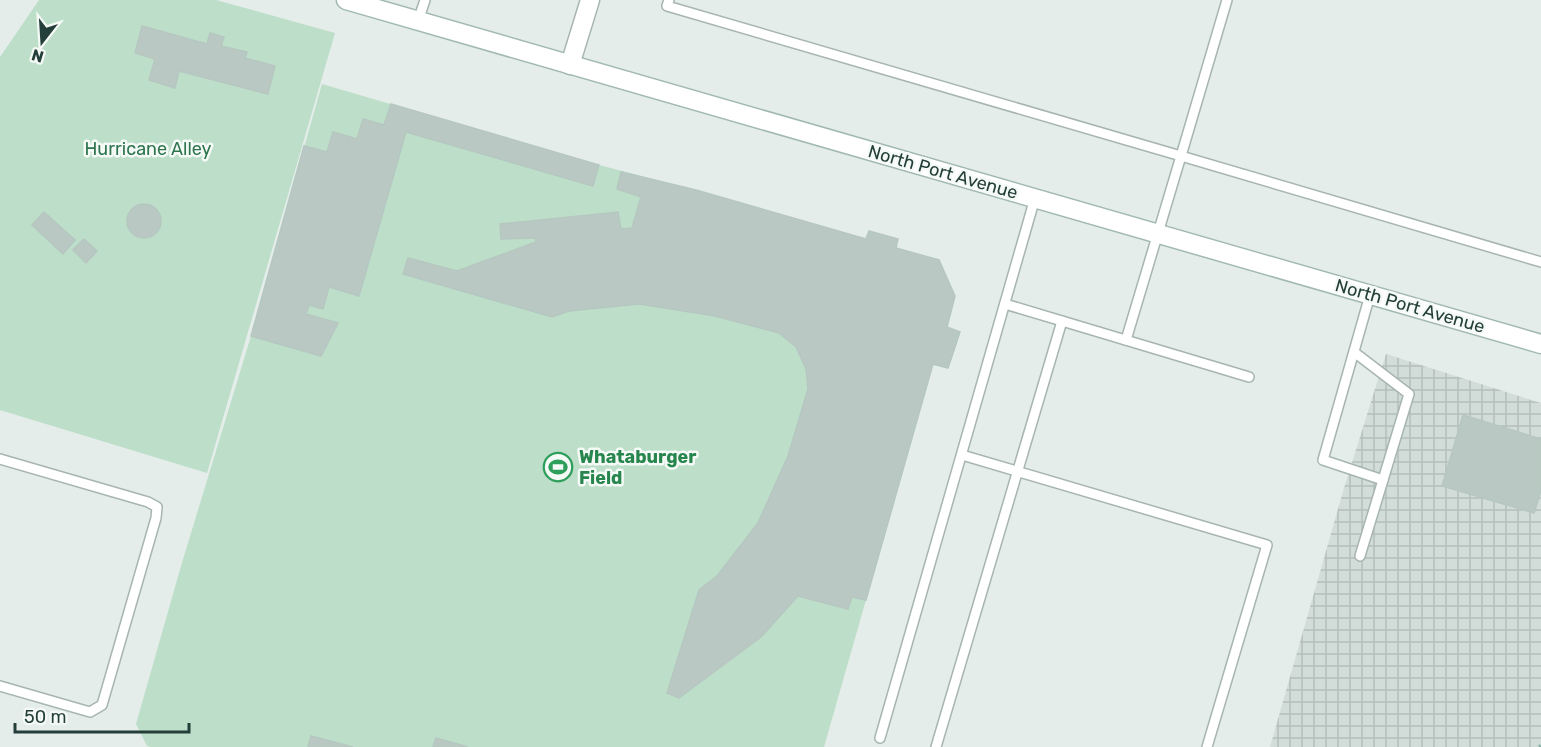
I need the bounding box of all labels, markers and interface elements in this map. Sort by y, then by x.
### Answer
north arrow [12,12,72,72]
text: N [29,45,46,67]
park label: Hurricane Alley [85,138,212,160]
street label: North Port Avenue [866,140,1020,204]
street label: North Port Avenue [1333,274,1487,338]
place label: Whataburger Field [579,446,696,489]
sports icon: Whataburger Field [542,451,574,483]
scale bar [15,696,189,734]
text: 50 m [24,706,67,728]

